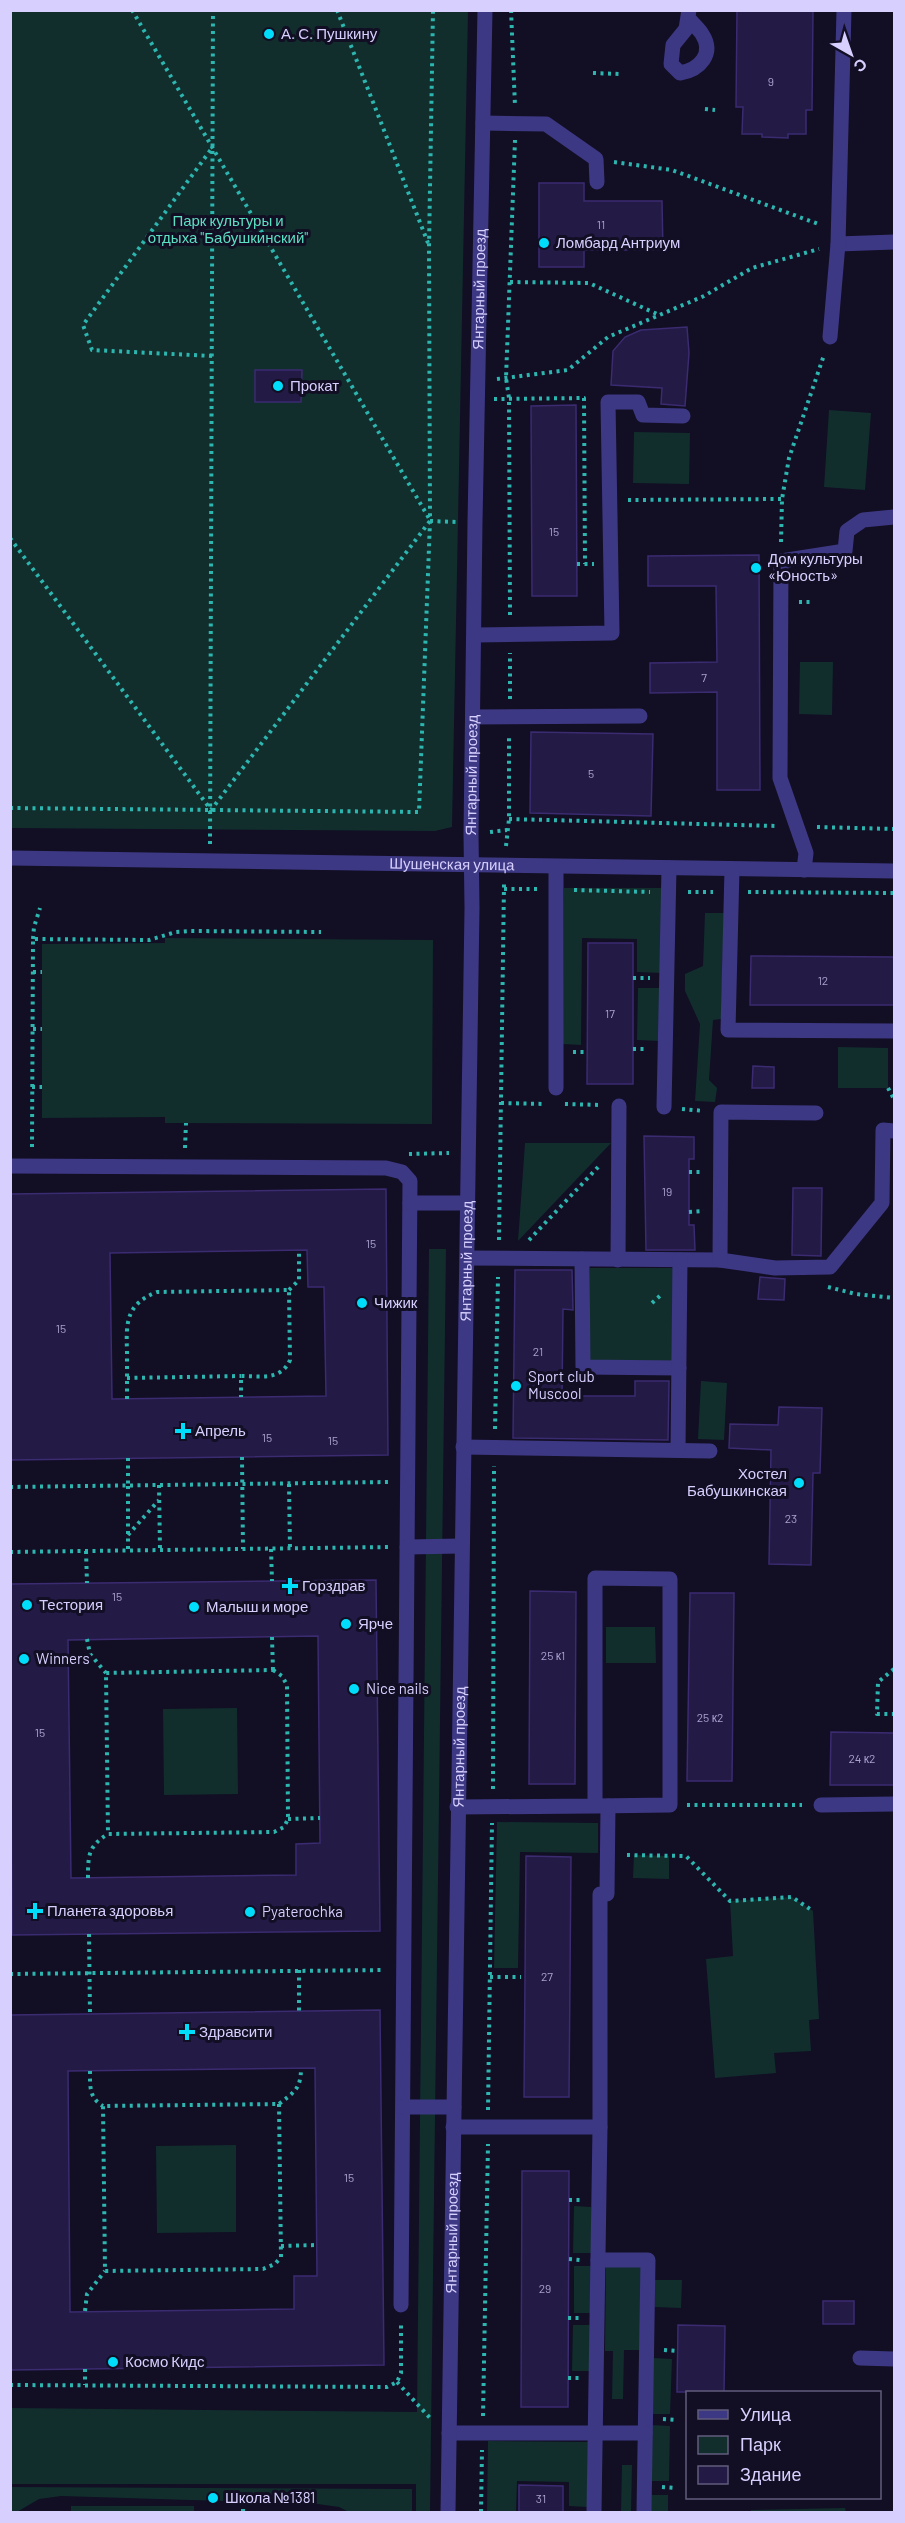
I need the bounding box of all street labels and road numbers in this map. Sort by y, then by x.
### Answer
street label: Янтарный проезд [468,228,489,350]
street label: Янтарный проезд [461,714,481,836]
street label: Шушенская улица [389,854,515,873]
street label: Янтарный проезд [456,1200,476,1322]
street label: Янтарный проезд [449,1686,468,1808]
street label: Янтарный проезд [441,2172,461,2294]

